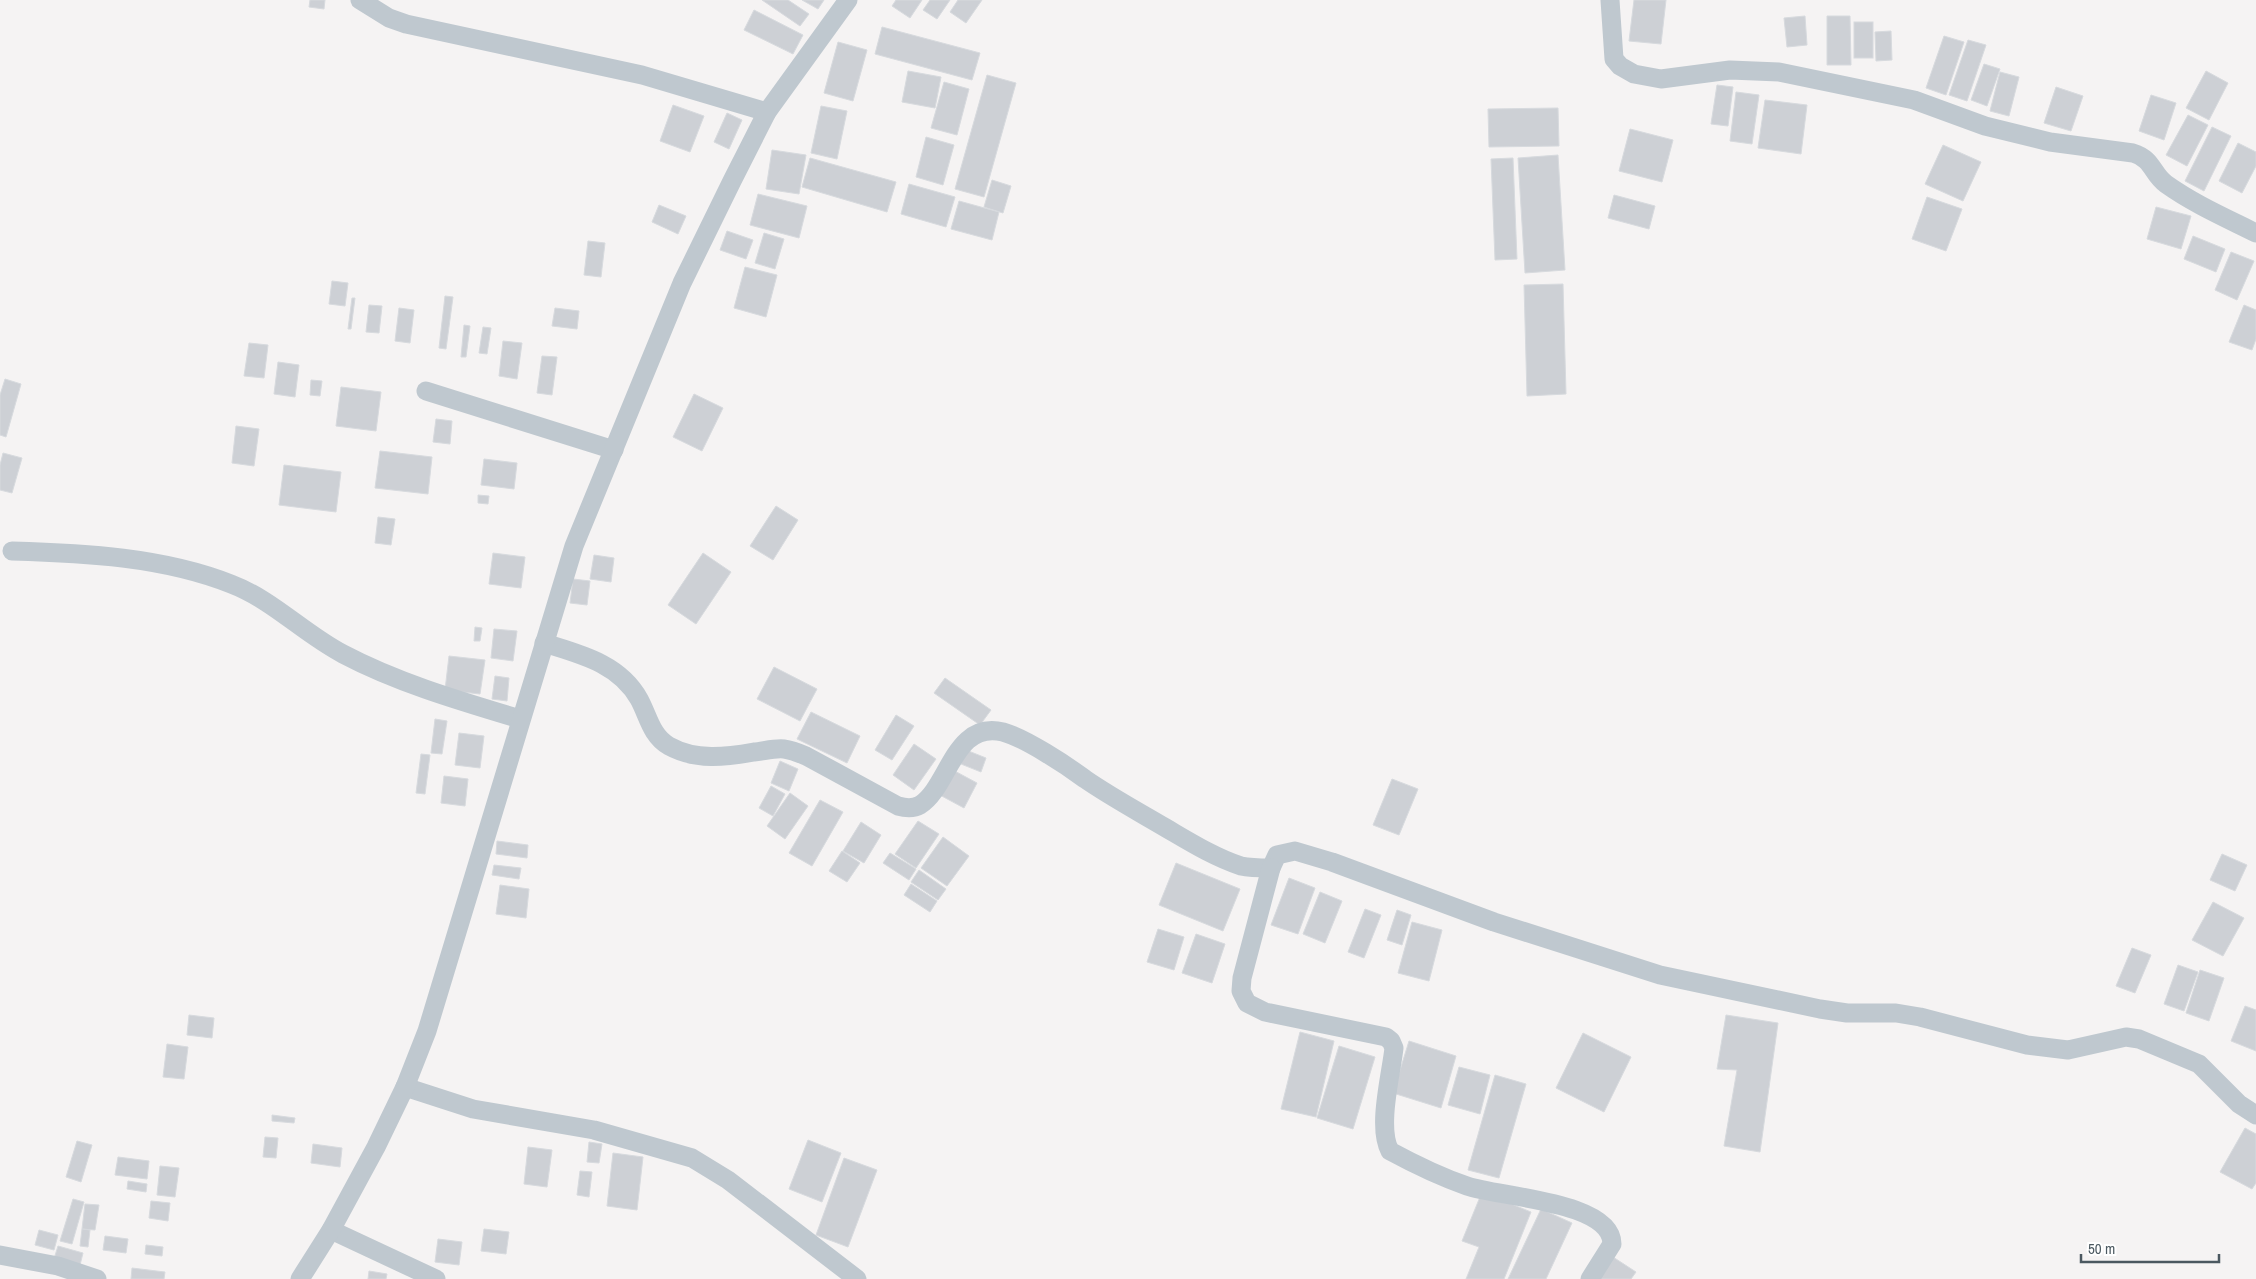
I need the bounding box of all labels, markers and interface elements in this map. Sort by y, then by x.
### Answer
scale bar [2081,1232,2218,1264]
text: 50 m [2088,1238,2115,1259]

